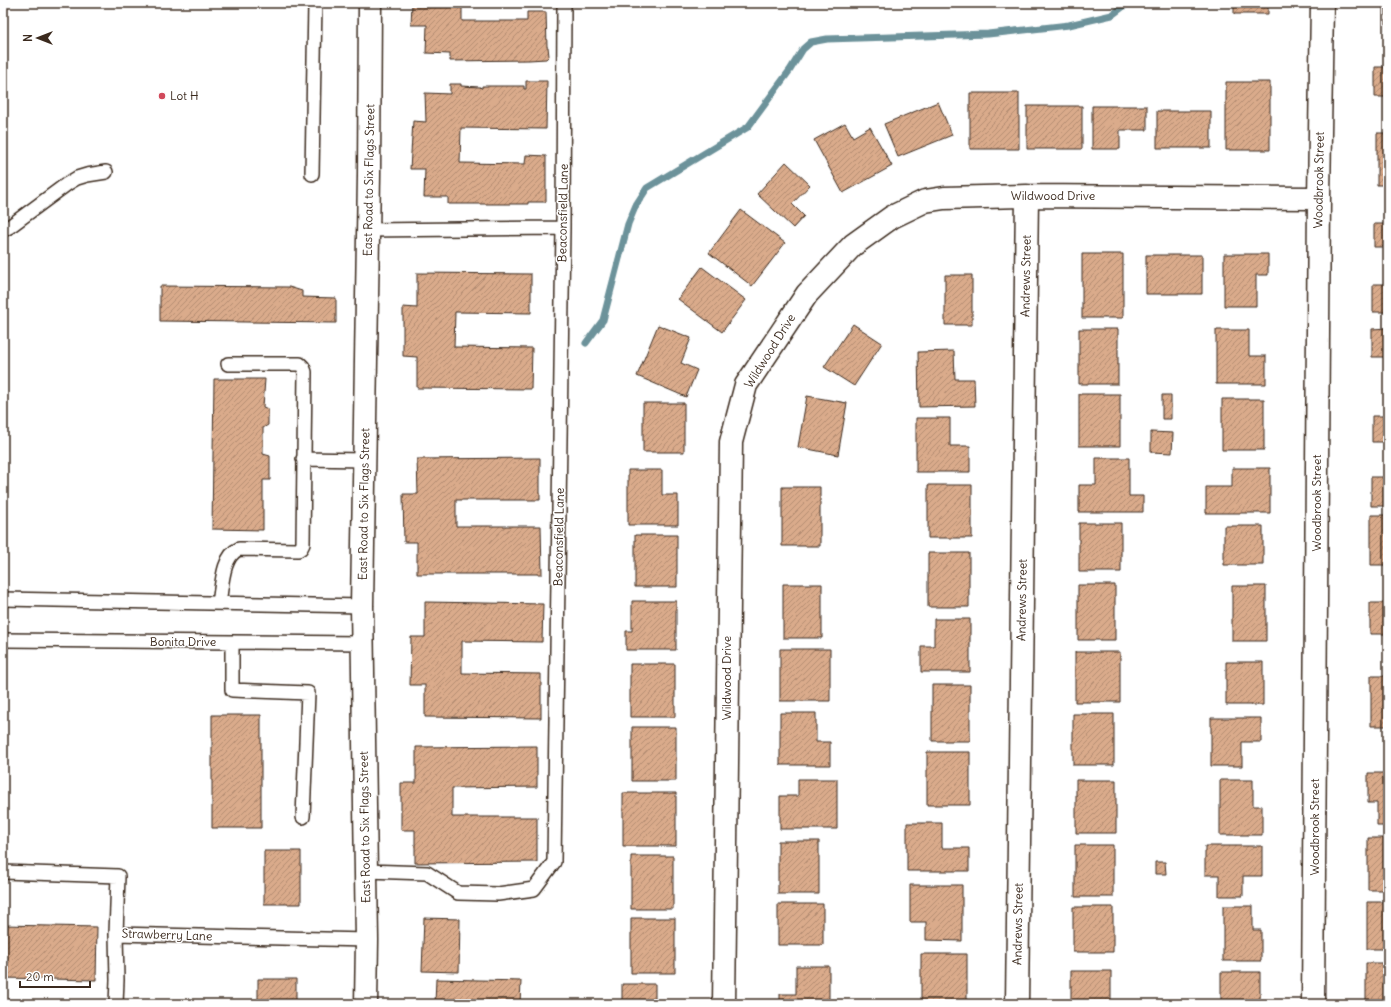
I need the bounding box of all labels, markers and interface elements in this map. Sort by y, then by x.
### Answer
north arrow [18,18,58,58]
text: N [21,34,35,42]
place label: Lot H [170,88,199,103]
marker: Lot H [157,91,167,101]
street label: East Road to Six Flags Street [360,104,377,256]
street label: Woodbrook Street [1310,131,1327,229]
street label: Beaconsfield Lane [554,164,571,262]
street label: Wildwood Drive [1011,188,1095,203]
street label: Andrews Street [1017,235,1034,317]
street label: Wildwood Drive [741,311,798,391]
street label: East Road to Six Flags Street [355,428,372,580]
street label: Woodbrook Street [1309,455,1324,551]
street label: Beaconsfield Lane [550,488,567,586]
street label: Andrews Street [1013,559,1030,641]
street label: Bonita Drive [150,634,216,649]
street label: Wildwood Drive [719,636,734,720]
street label: East Road to Six Flags Street [356,751,373,903]
street label: Woodbrook Street [1307,779,1322,875]
street label: Andrews Street [1009,883,1026,965]
street label: Strawberry Lane [121,925,213,944]
scale bar [20,963,90,989]
text: 20 m [26,969,54,984]

